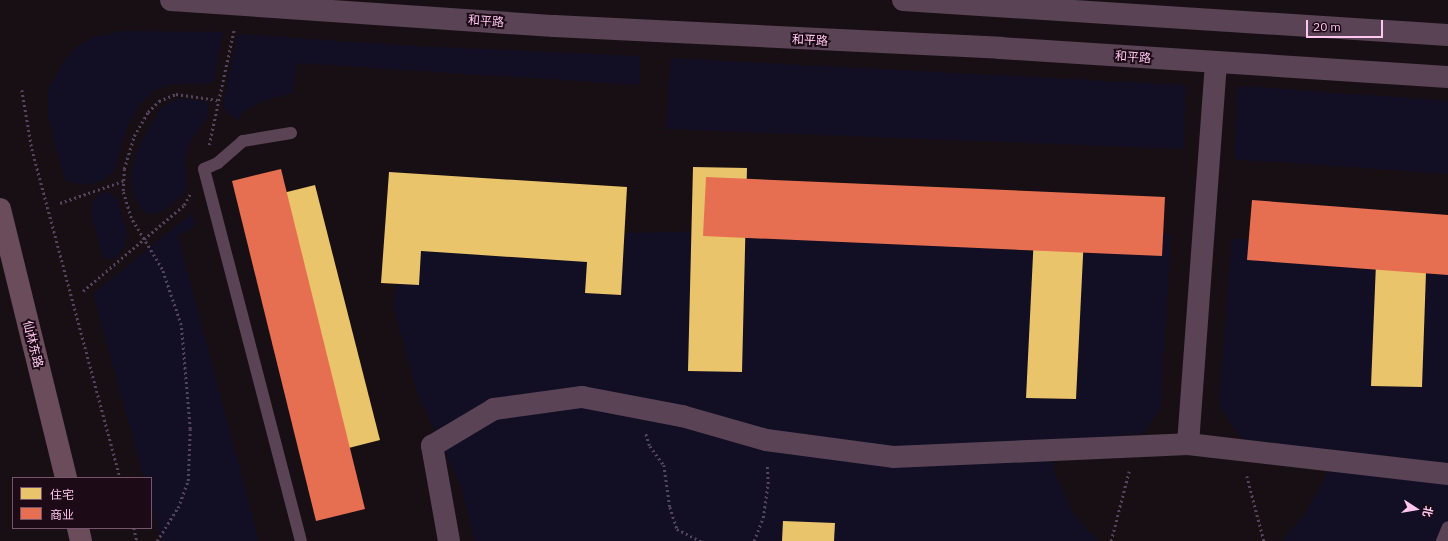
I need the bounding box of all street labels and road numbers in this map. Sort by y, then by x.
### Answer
street label: 和平路 [468,13,504,29]
street label: 和平路 [792,32,828,48]
street label: 和平路 [1115,49,1151,65]
street label: 仙林东路 [20,319,46,369]

